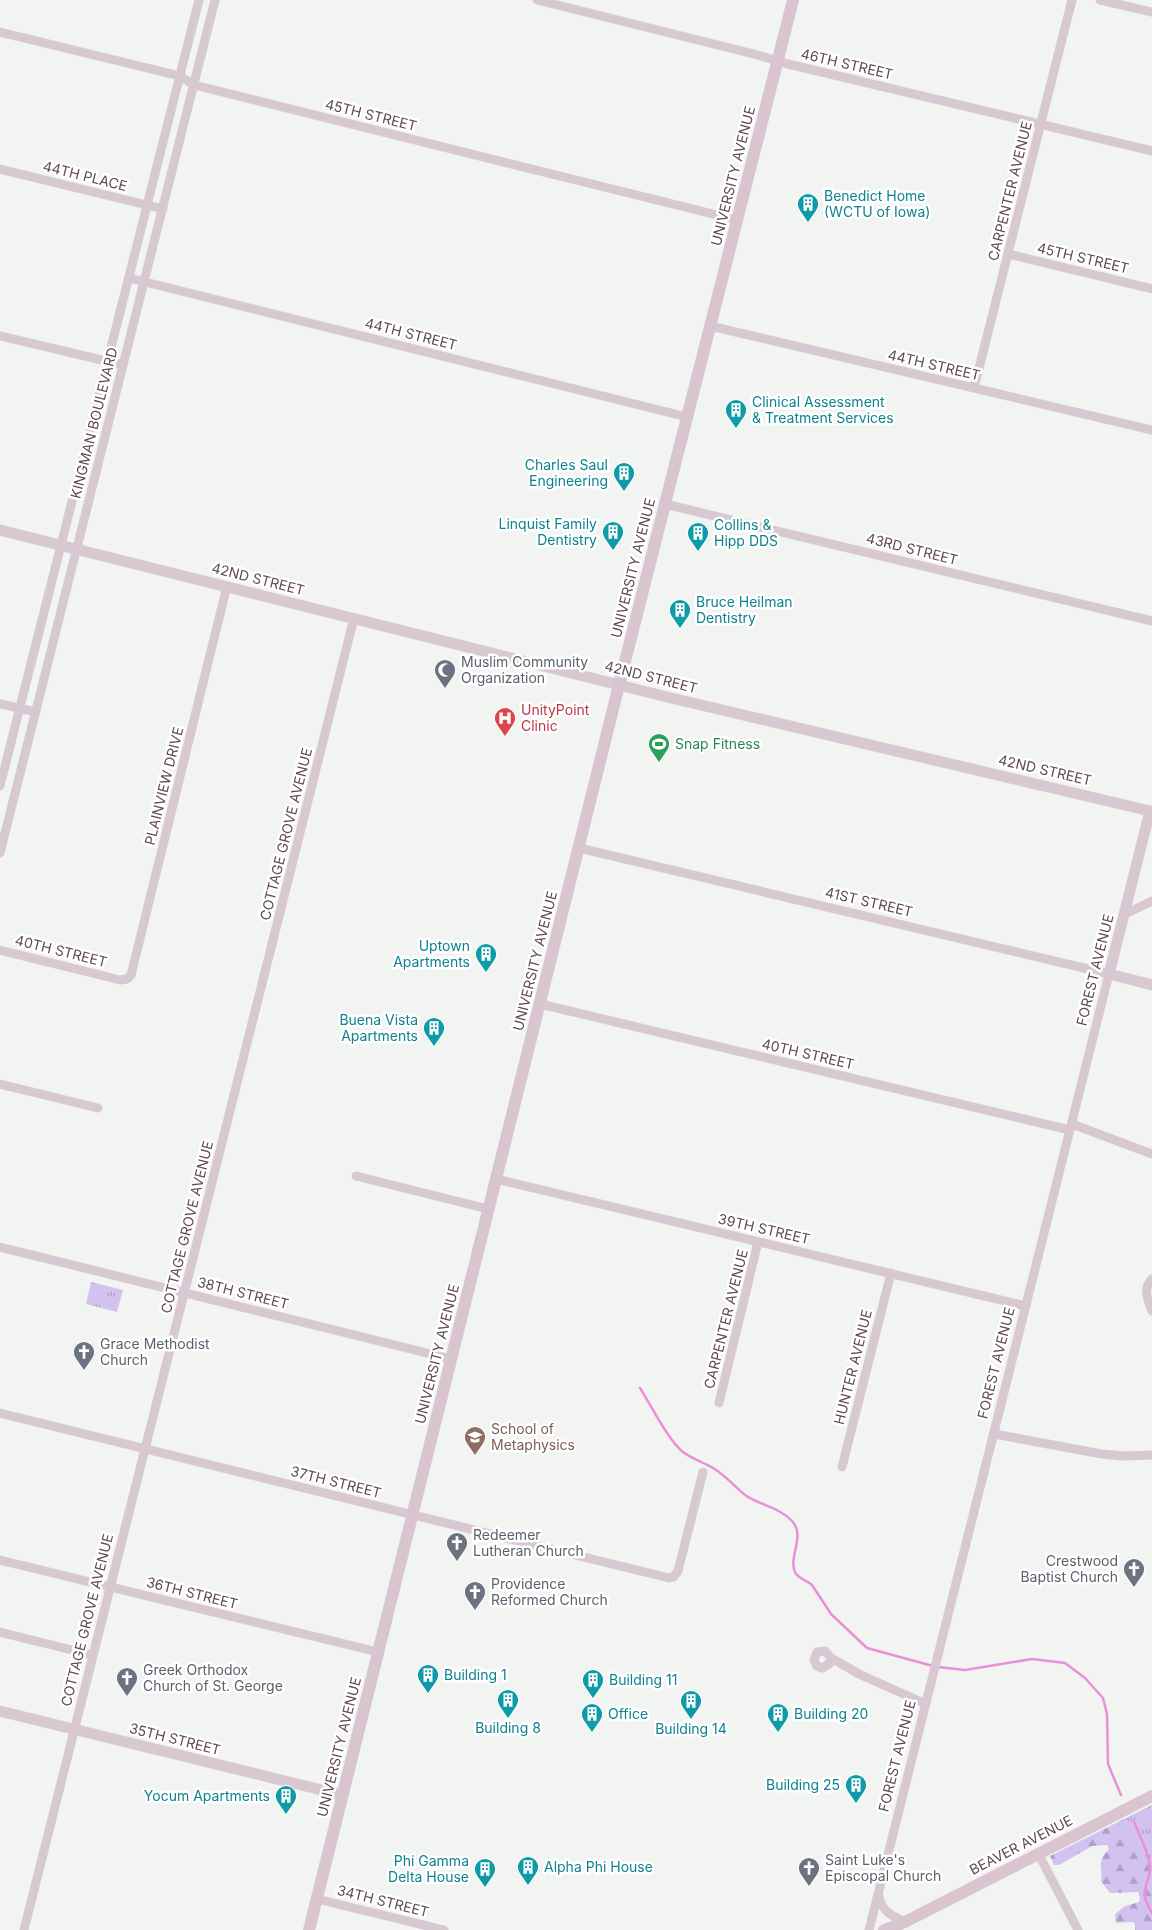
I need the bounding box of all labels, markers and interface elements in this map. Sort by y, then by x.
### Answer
street label: 46TH STREET [799,45,895,82]
street label: 45TH STREET [324,95,419,134]
street label: UNIVERSITY AVENUE [707,104,758,248]
street label: CARPENTER AVENUE [984,119,1035,262]
street label: 44TH PLACE [41,157,129,194]
place label: Benedict Home (WCTU of Iowa) [824,187,930,220]
building icon: Benedict Home (WCTU of Iowa) [796,192,820,223]
street label: 45TH STREET [1035,239,1131,276]
street label: 44TH STREET [363,314,459,353]
street label: KINGMAN BOULEVARD [67,346,121,500]
street label: 44TH STREET [886,346,982,383]
place label: Clinical Assessment & Treatment Services [752,393,894,426]
building icon: Clinical Assessment & Treatment Services [724,398,748,429]
place label: Charles Saul Engineering [525,456,608,489]
building icon: Charles Saul Engineering [612,461,636,492]
street label: UNIVERSITY AVENUE [607,496,658,640]
place label: Linquist Family Dentistry [499,515,597,548]
place label: Collins & Hipp DDS [714,516,778,549]
building icon: Linquist Family Dentistry [601,520,625,551]
building icon: Collins & Hipp DDS [686,521,710,552]
street label: 43RD STREET [865,529,960,568]
street label: 42ND STREET [210,559,306,598]
place label: Bruce Heilman Dentistry [696,593,793,626]
building icon: Bruce Heilman Dentistry [668,598,692,629]
place label: Muslim Community Organization [461,653,588,686]
street label: 42ND STREET [603,657,699,696]
mosque icon: Muslim Community Organization [433,658,457,689]
place label: UnityPoint Clinic [521,701,590,734]
hospital icon: UnityPoint Clinic [493,706,517,737]
street label: PLAINVIEW DRIVE [141,725,186,847]
sports icon: Snap Fitness [647,732,671,763]
place label: Snap Fitness [675,735,760,752]
street label: COTTAGE GROVE AVENUE [256,746,315,922]
street label: 42ND STREET [997,751,1093,788]
street label: 41ST STREET [824,883,915,920]
street label: UNIVERSITY AVENUE [509,889,560,1033]
street label: FOREST AVENUE [1072,912,1117,1027]
street label: 40TH STREET [13,931,109,970]
place label: Uptown Apartments [393,937,470,970]
building icon: Uptown Apartments [474,942,498,973]
place label: Buena Vista Apartments [339,1011,418,1044]
building icon: Buena Vista Apartments [422,1016,446,1047]
street label: 40TH STREET [760,1035,856,1072]
street label: COTTAGE GROVE AVENUE [157,1139,216,1315]
street label: 39TH STREET [717,1210,812,1247]
street label: CARPENTER AVENUE [700,1247,751,1390]
street label: 38TH STREET [196,1273,291,1312]
street label: UNIVERSITY AVENUE [411,1282,462,1426]
street label: FOREST AVENUE [973,1305,1018,1420]
street label: HUNTER AVENUE [830,1308,875,1426]
place label: Grace Methodist Church [100,1335,210,1368]
church icon: Grace Methodist Church [72,1340,96,1371]
place label: School of Metaphysics [491,1420,575,1453]
school or university icon: School of Metaphysics [463,1425,487,1456]
street label: 37TH STREET [289,1462,383,1501]
place label: Redeemer Lutheran Church [473,1526,584,1559]
church icon: Redeemer Lutheran Church [445,1531,469,1562]
street label: COTTAGE GROVE AVENUE [57,1532,116,1708]
place label: Crestwood Baptist Church [1020,1552,1118,1585]
church icon: Crestwood Baptist Church [1122,1557,1146,1588]
street label: 36TH STREET [145,1573,240,1612]
place label: Providence Reformed Church [491,1575,608,1608]
church icon: Providence Reformed Church [463,1580,487,1611]
place label: Greek Orthodox Church of St. George [143,1661,283,1694]
building icon: Building 1 [416,1663,440,1694]
church icon: Greek Orthodox Church of St. George [115,1666,139,1697]
place label: Building 1 [444,1666,507,1683]
building icon: Building 11 [581,1668,605,1699]
place label: Building 11 [609,1671,677,1688]
street label: UNIVERSITY AVENUE [313,1675,364,1819]
building icon: Building 8 [496,1688,520,1719]
building icon: Building 14 [679,1689,703,1720]
street label: FOREST AVENUE [874,1698,919,1813]
building icon: Office [580,1702,604,1733]
building icon: Building 20 [766,1702,790,1733]
place label: Office [608,1705,648,1722]
place label: Building 20 [794,1705,868,1722]
street label: 35TH STREET [128,1719,223,1758]
place label: Building 8 [475,1719,541,1736]
place label: Building 14 [655,1720,727,1737]
building icon: Building 25 [844,1773,868,1804]
place label: Building 25 [766,1776,840,1793]
building icon: Yocum Apartments [274,1784,298,1815]
place label: Yocum Apartments [144,1787,270,1804]
street label: BEAVER AVENUE [966,1811,1075,1878]
place label: Saint Luke's Episcopal Church [825,1851,941,1884]
place label: Phi Gamma Delta House [388,1852,469,1885]
building icon: Alpha Phi House [516,1855,540,1886]
church icon: Saint Luke's Episcopal Church [797,1856,821,1887]
building icon: Phi Gamma Delta House [473,1857,497,1888]
place label: Alpha Phi House [544,1858,653,1875]
street label: 34TH STREET [335,1881,431,1920]

